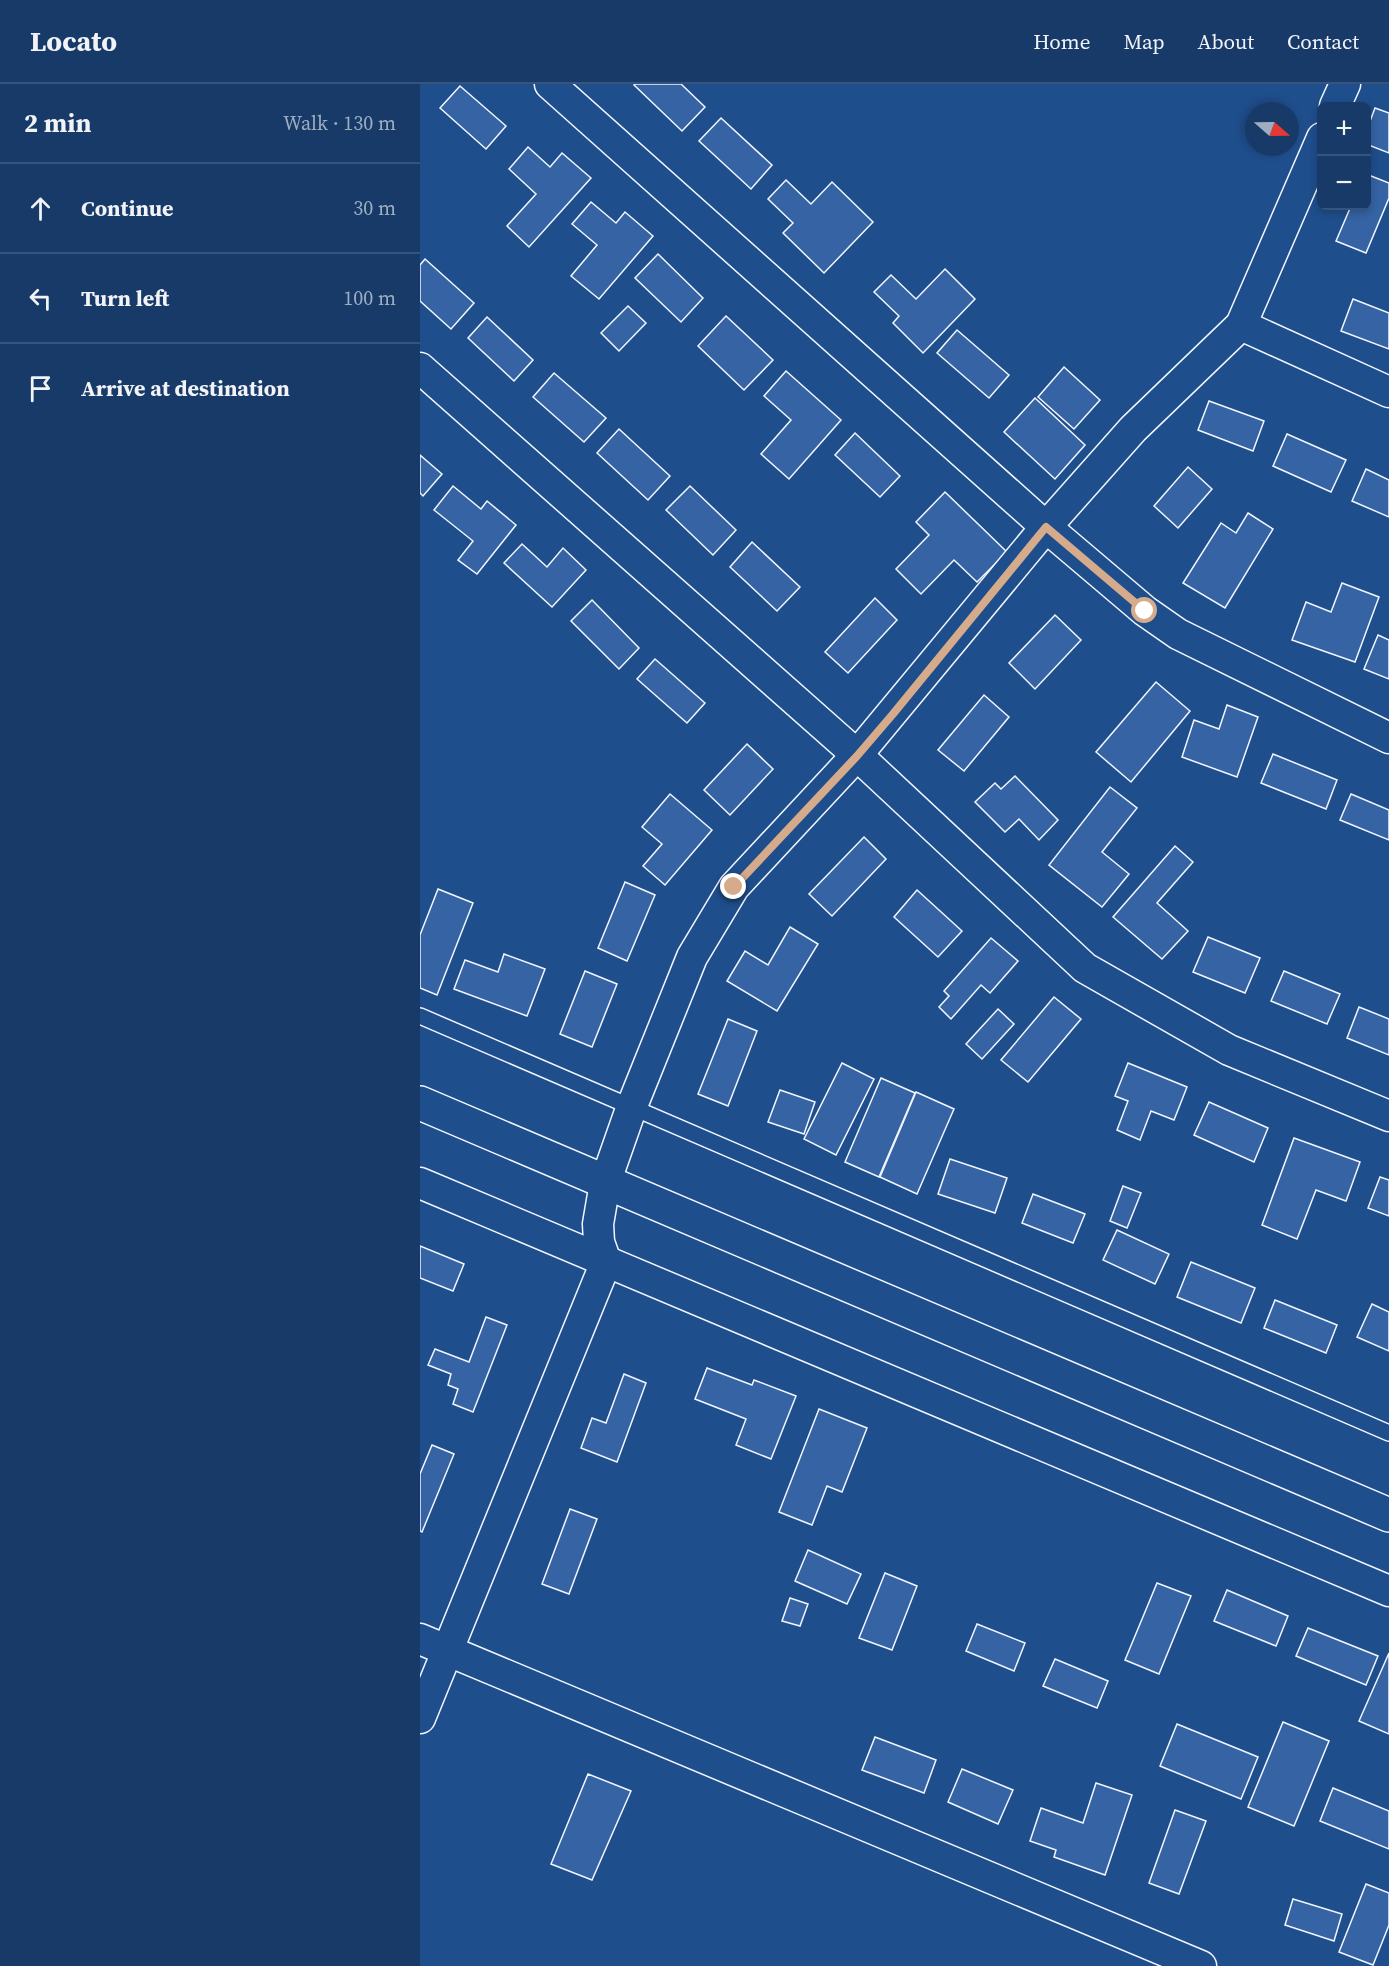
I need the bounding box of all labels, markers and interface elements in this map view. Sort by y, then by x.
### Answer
text: Locato [30,22,117,60]
text: Home [1033,27,1091,56]
text: Map [1124,27,1165,56]
text: About [1198,27,1254,56]
text: Contact [1287,27,1359,56]
north arrow [1245,102,1299,156]
map controls [1317,102,1371,210]
button: + [1317,102,1371,156]
text: 2 min [24,105,91,141]
text: Walk · 130 m [283,109,396,137]
button: − [1317,156,1371,210]
icon: ahead [24,192,57,225]
text: Continue [81,193,174,223]
text: 30 m [353,194,396,222]
icon: left [24,282,57,315]
text: Turn left [81,283,169,313]
text: 100 m [343,284,396,312]
icon: arrive [24,372,57,405]
text: Arrive at destination [81,373,290,403]
route start [1131,597,1157,623]
route end [720,873,746,899]

